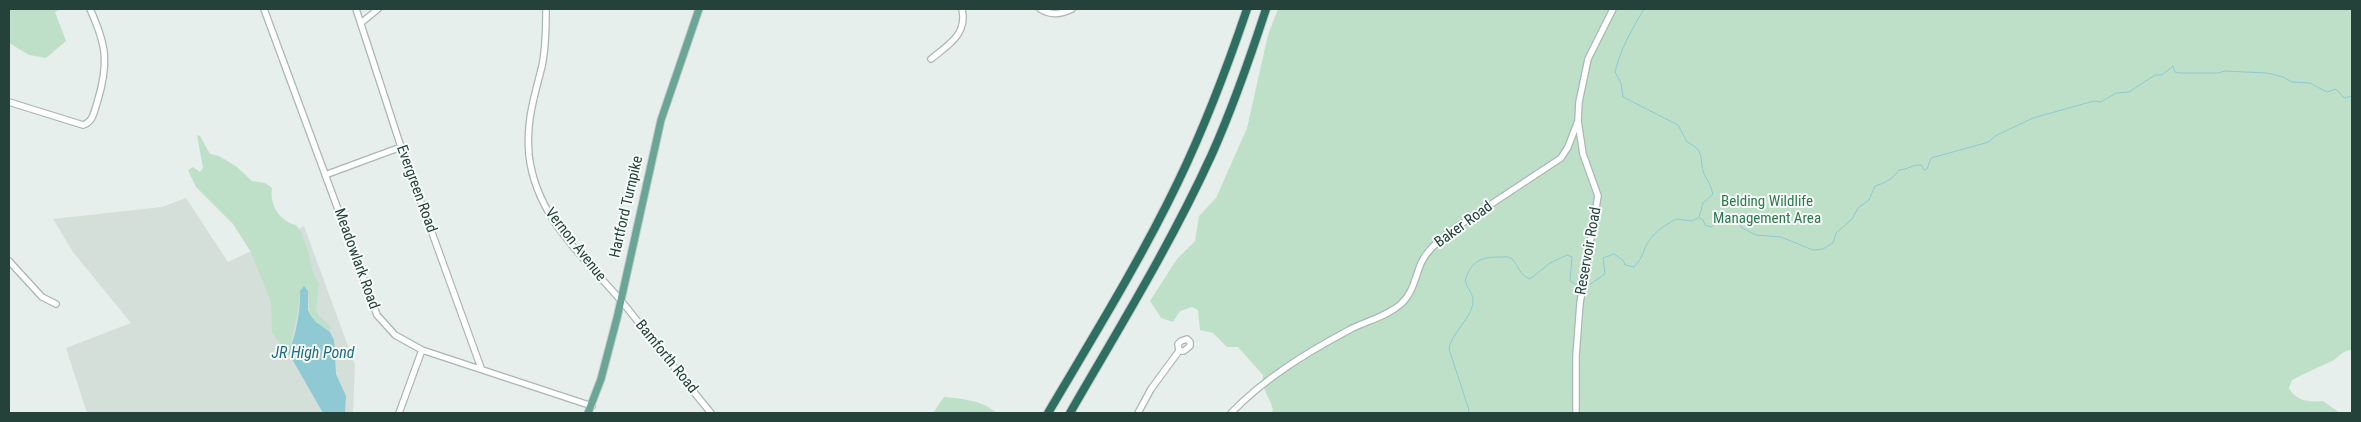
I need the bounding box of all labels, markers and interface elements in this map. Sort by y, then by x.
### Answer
street label: Evergreen Road [392,143,440,235]
street label: Hartford Turnpike [607,154,647,260]
park label: Belding Wildlife Management Area [1713,193,1821,228]
street label: Baker Road [1432,198,1496,252]
street label: Vernon Avenue [541,205,609,285]
street label: Meadowlark Road [329,206,383,312]
street label: Reservoir Road [1572,206,1606,296]
street label: Bamforth Road [631,317,701,397]
water label: JR High Pond [272,344,354,364]

